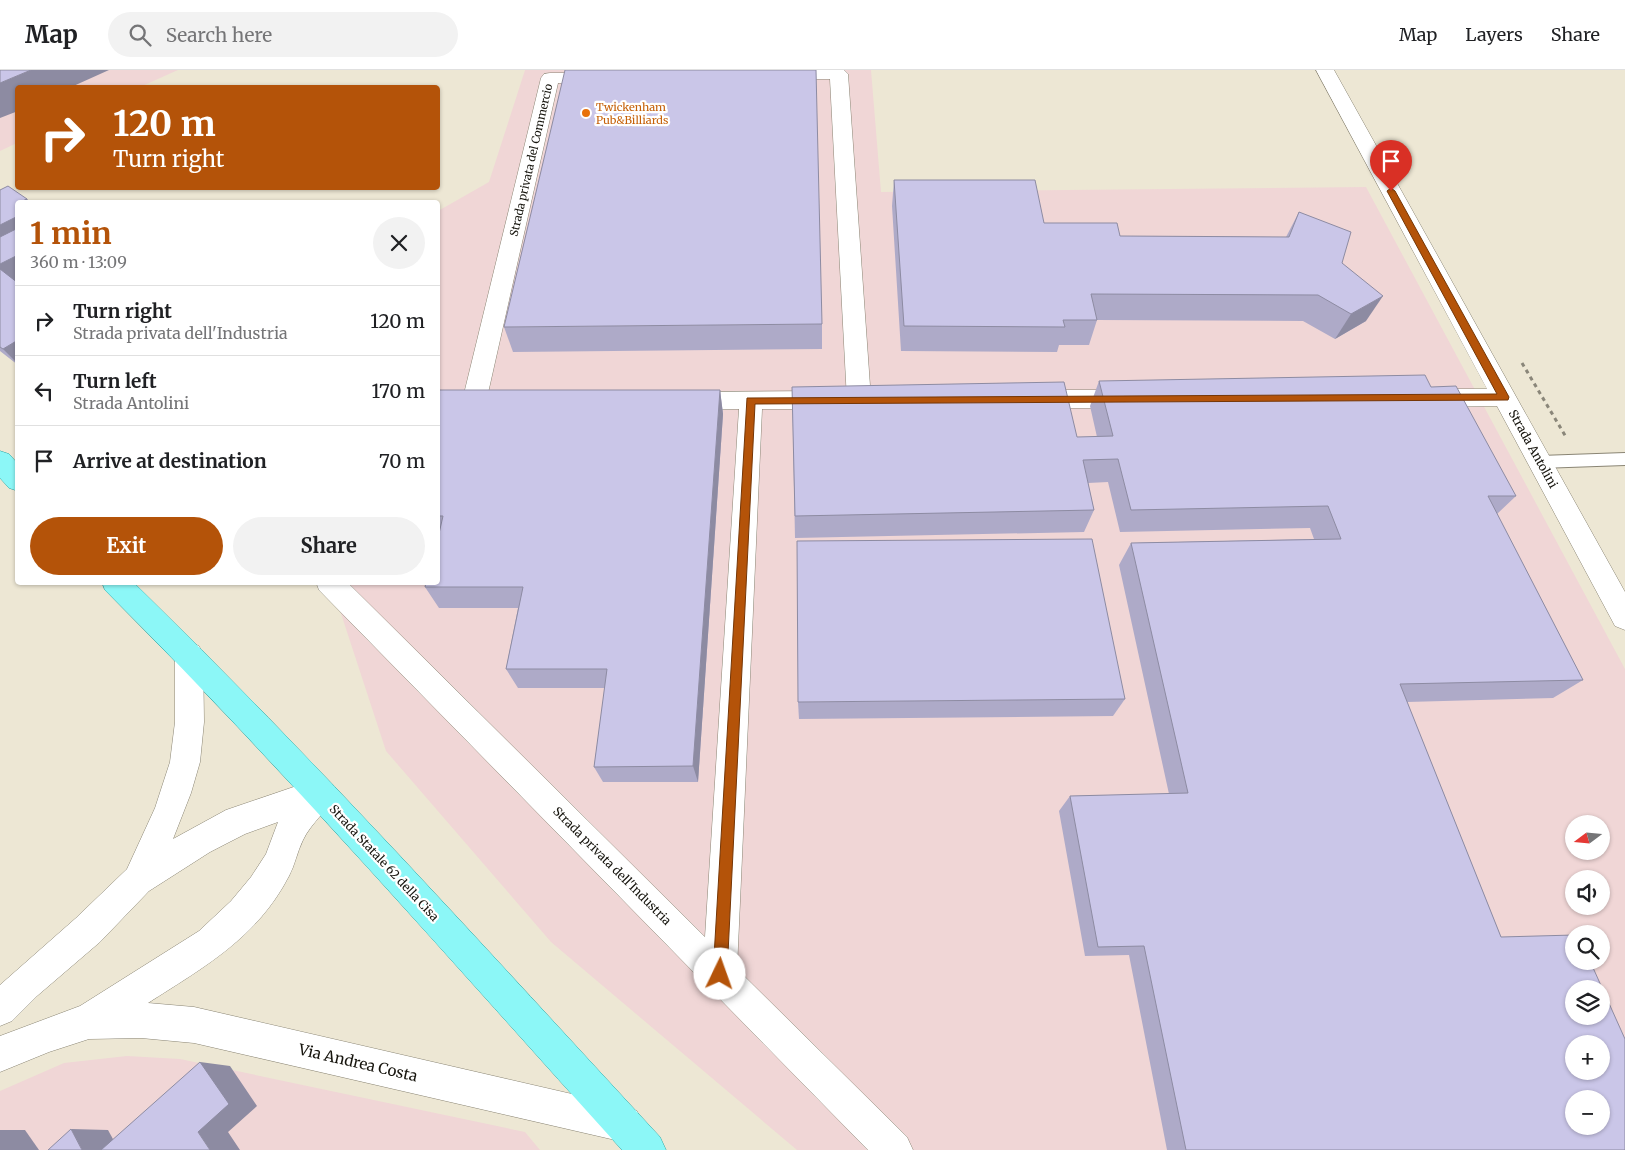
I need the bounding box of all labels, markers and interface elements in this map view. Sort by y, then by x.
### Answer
search box [108,12,458,57]
text: Map [25,19,78,50]
icon: search [126,21,154,49]
text: Search here [166,23,272,47]
text: Map [1399,23,1437,46]
text: Layers [1465,23,1523,46]
text: Share [1551,23,1600,46]
street label: Strada privata del Commercio [507,82,556,238]
place label: Twickenham Pub&Billiards [596,100,668,127]
text: 120 m [113,102,216,146]
icon: right [30,105,95,170]
marker: Twickenham Pub&Billiards [580,107,592,119]
pin [1370,140,1412,191]
text: Turn right [113,145,224,173]
icon: arrive [1377,147,1405,175]
text: 1 min [30,214,112,252]
button: close [373,217,425,269]
text: 360 m · 13:09 [30,252,127,272]
text: Turn right [73,299,172,323]
icon: right [30,307,58,335]
text: 120 m [370,309,425,333]
text: Strada privata dell'Industria [73,323,288,343]
text: Turn left [73,369,157,393]
icon: left [30,377,58,405]
text: 170 m [372,379,425,403]
text: Strada Antolini [73,393,189,413]
street label: Strada Antolini [1506,407,1561,491]
icon: arrive [30,447,58,475]
text: Arrive at destination [73,449,267,473]
text: 70 m [379,449,425,473]
button: Exit [30,517,223,575]
button: Share [233,517,425,575]
street label: Strada Statale 62 della Cisa [327,801,443,924]
street label: Strada privata dell'Industria [550,803,675,928]
north arrow [1565,815,1610,860]
map controls [1565,815,1610,1135]
button: sound [1565,870,1610,915]
button: search [1565,925,1610,970]
position arrow [693,947,745,999]
button: layers [1565,980,1610,1025]
button: + [1565,1035,1610,1080]
street label: Via Andrea Costa [296,1039,419,1085]
button: − [1565,1090,1610,1135]

